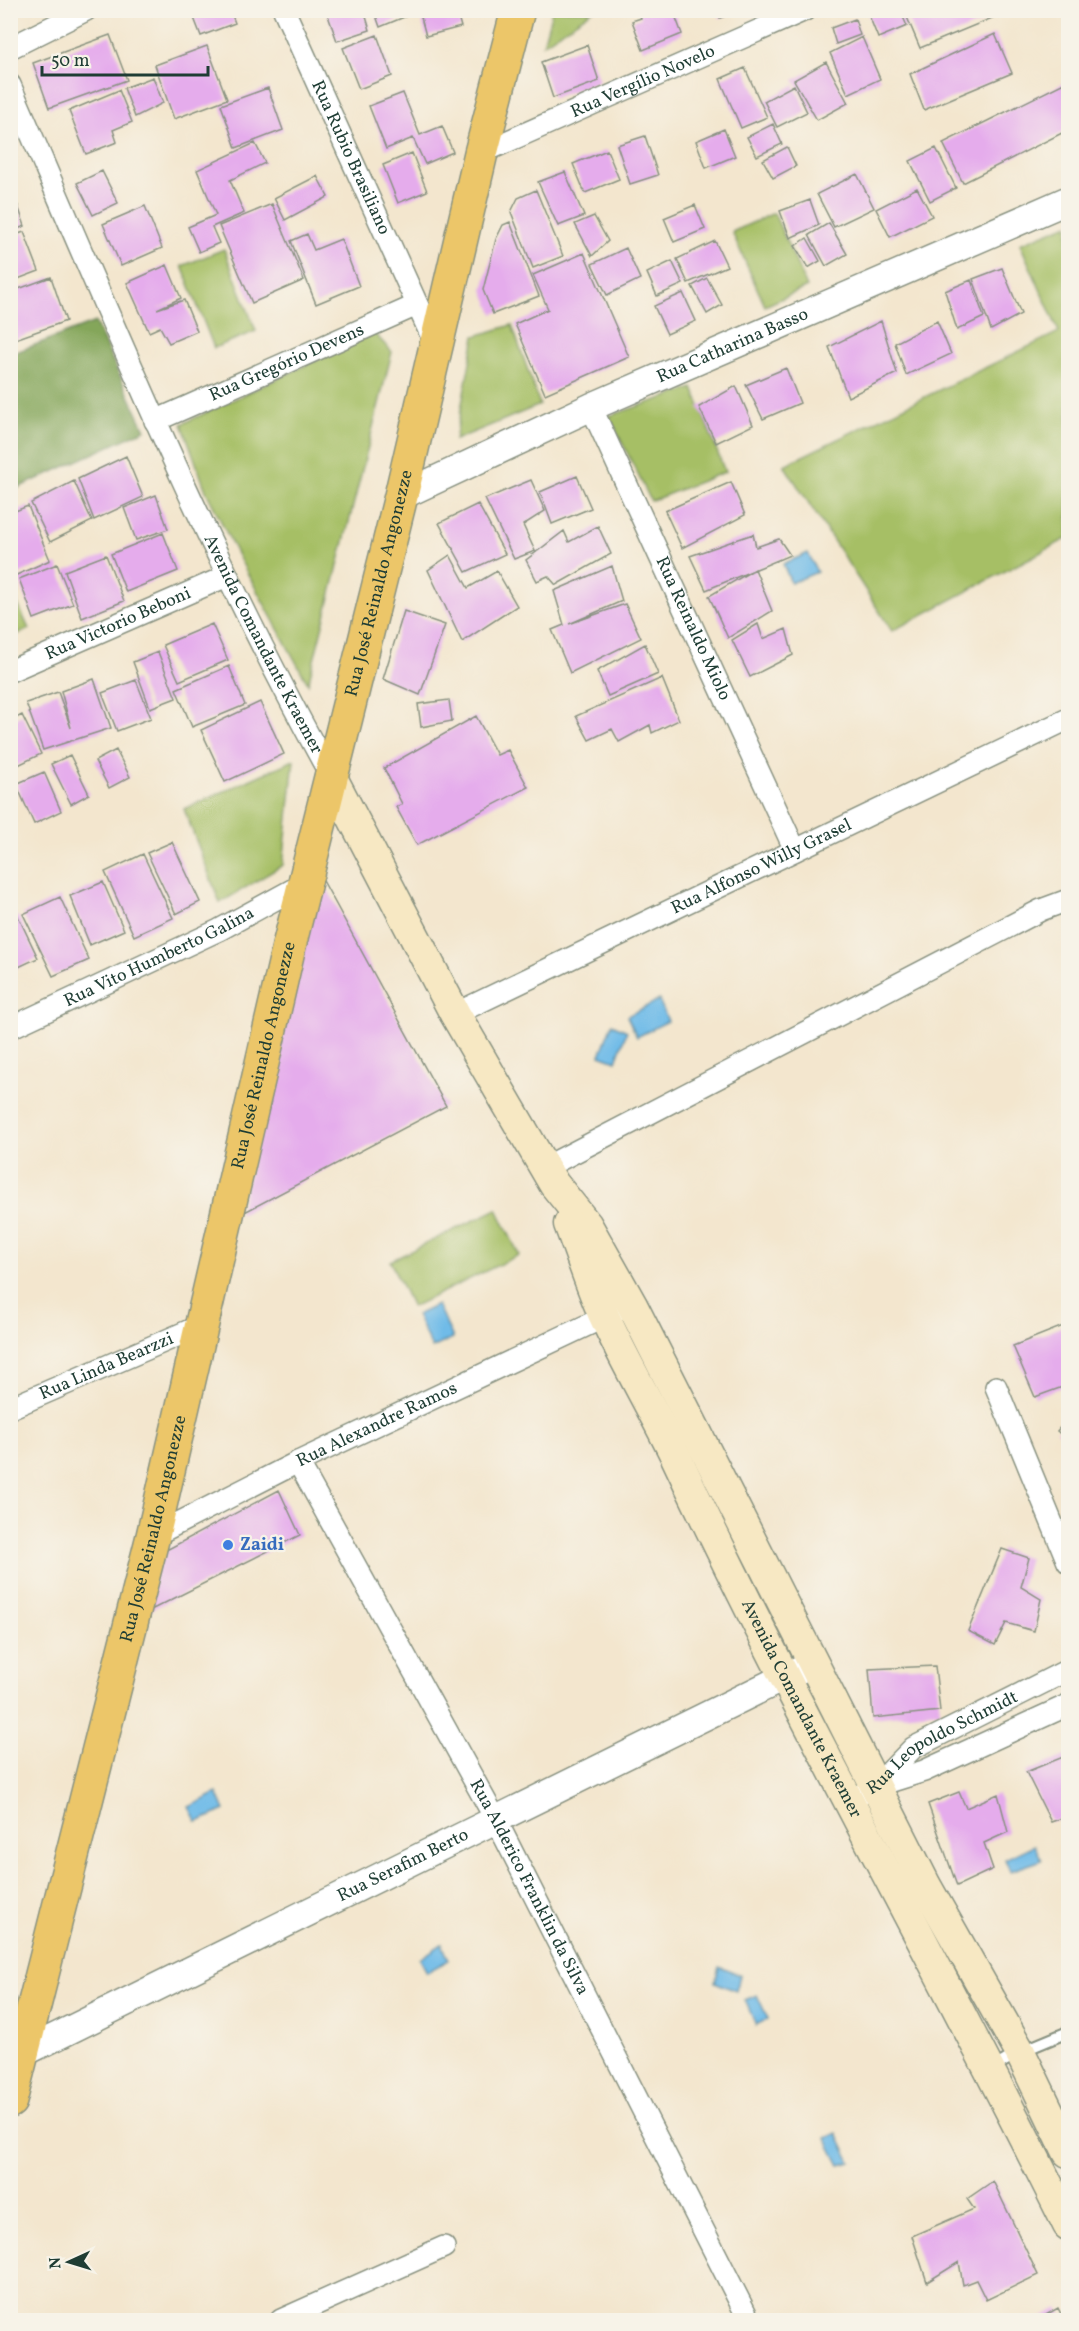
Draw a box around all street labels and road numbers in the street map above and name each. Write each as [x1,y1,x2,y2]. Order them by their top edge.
street label: Rua Vergílio Novelo [567,39,719,124]
street label: Rua Rubio Brasiliano [305,76,397,239]
street label: Rua Catharina Basso [653,302,812,390]
street label: Rua Gregório Devens [205,317,368,408]
street label: Rua José Reinaldo Angonezze [339,467,419,699]
street label: Avenida Comandante Kraemer [197,530,329,759]
street label: Rua Reinaldo Miolo [649,553,737,705]
street label: Rua Victorio Beboni [41,581,195,667]
street label: Rua Alfonso Willy Grasel [667,812,856,921]
street label: Rua Vito Humberto Galina [60,901,259,1013]
street label: Rua José Reinaldo Angonezze [225,939,302,1172]
street label: Rua Linda Bearzzi [35,1326,177,1406]
street label: Rua Alexandre Ramos [292,1376,461,1473]
street label: Rua José Reinaldo Angonezze [114,1413,193,1645]
street label: Avenida Comandante Kraemer [735,1595,868,1823]
street label: Rua Leopoldo Schmidt [862,1685,1022,1801]
street label: Rua Alderico Franklin da Silva [463,1775,595,1999]
street label: Rua Serafim Berto [333,1822,473,1908]

